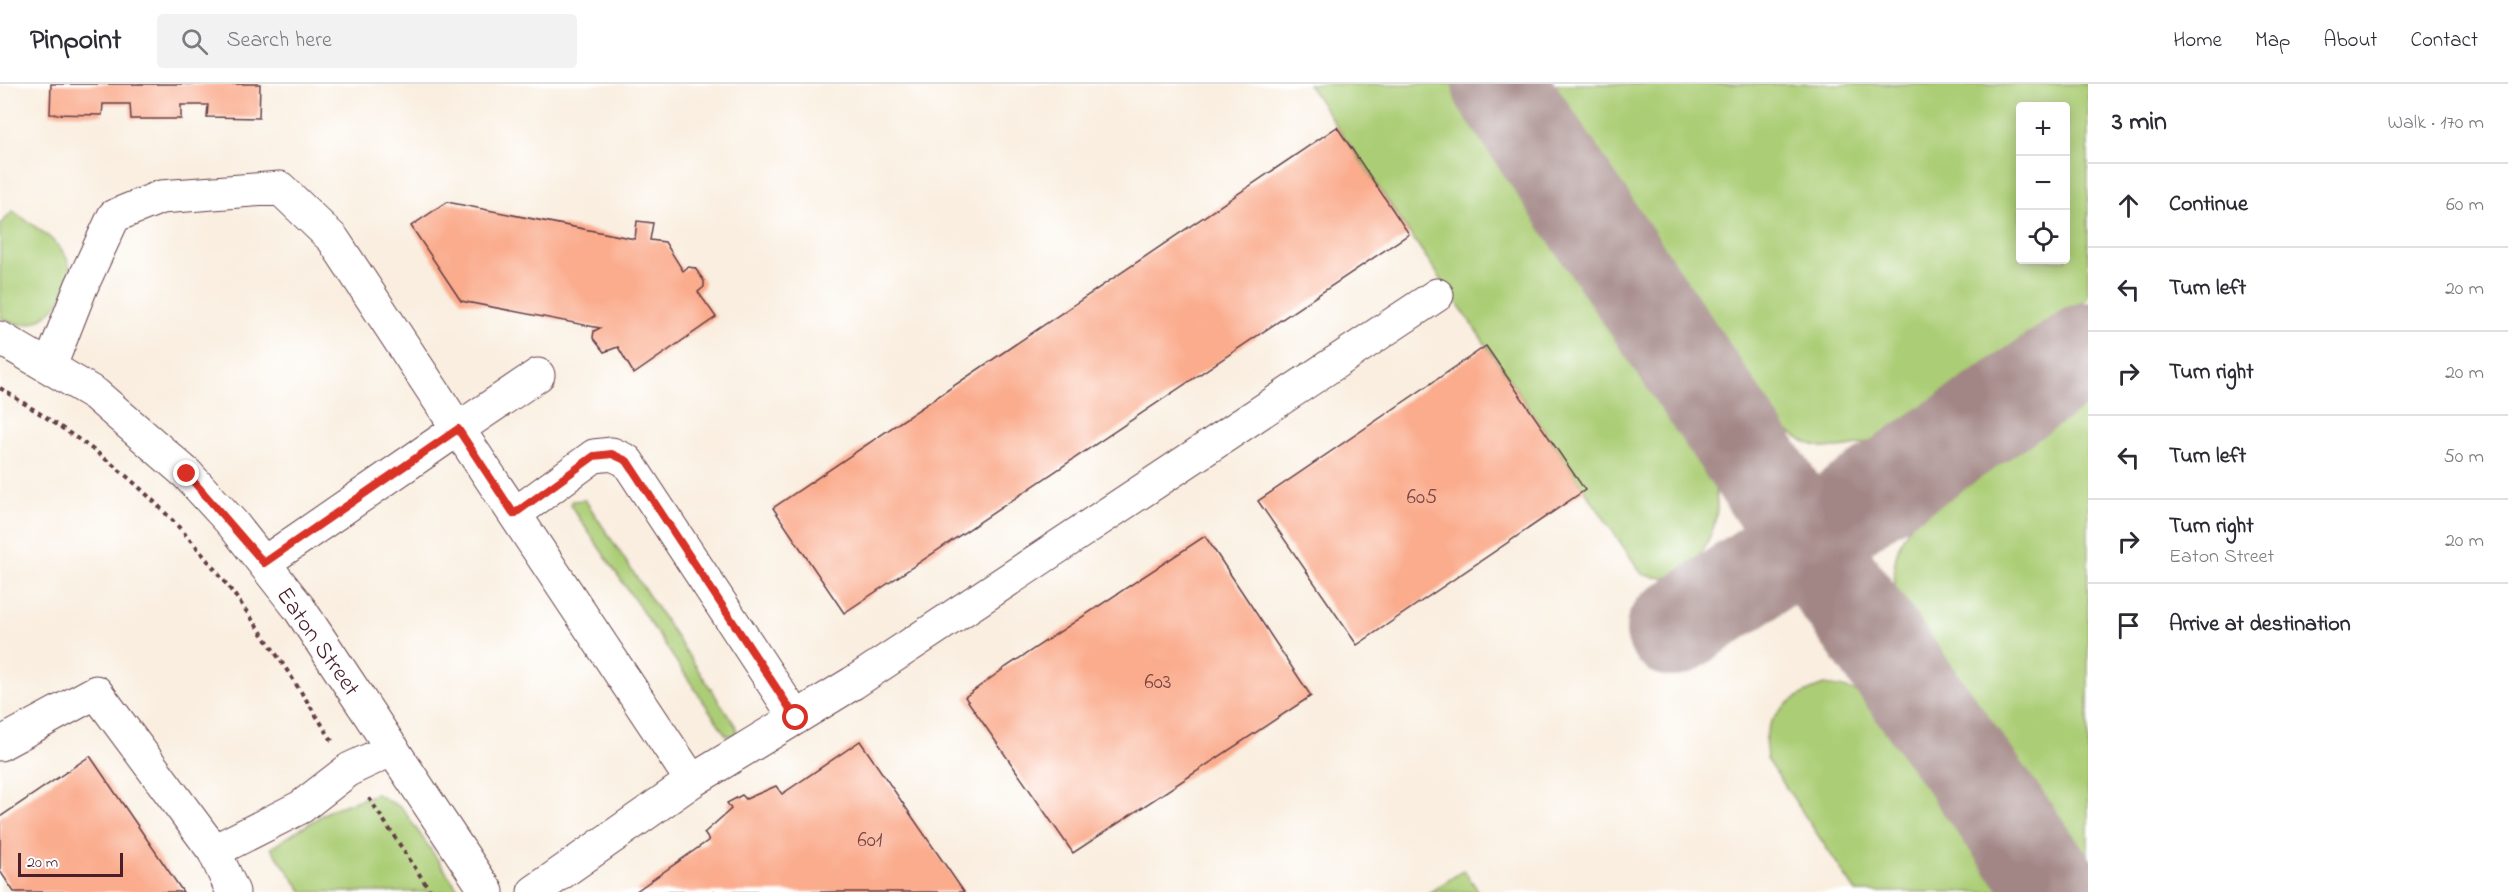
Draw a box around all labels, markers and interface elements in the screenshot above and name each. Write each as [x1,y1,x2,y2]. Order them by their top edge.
search box [157,14,577,68]
text: Pinpoint [30,21,121,62]
icon: search [178,25,211,58]
text: Search here [226,25,332,57]
text: Home [2173,26,2222,56]
text: Map [2255,26,2290,56]
text: About [2323,26,2377,56]
text: Contact [2410,26,2478,56]
map controls [2016,102,2070,264]
button: + [2016,102,2070,156]
text: 3 min [2112,104,2167,142]
text: Walk · 170 m [2388,109,2484,138]
button: − [2016,156,2070,210]
icon: ahead [2112,189,2145,222]
text: Continue [2169,189,2248,221]
text: 60 m [2446,191,2484,220]
button: locate [2016,210,2070,264]
icon: left [2112,273,2145,306]
text: Turn left [2169,273,2246,305]
text: 20 m [2445,275,2484,304]
icon: right [2112,357,2145,390]
text: Turn right [2169,357,2254,389]
text: 20 m [2445,359,2484,388]
icon: left [2112,441,2145,474]
text: Turn left [2169,441,2246,473]
text: 50 m [2443,443,2484,472]
route end [173,460,199,486]
house number: 605 [1407,483,1437,513]
text: Turn right [2169,511,2254,543]
icon: right [2112,525,2145,558]
text: 20 m [2445,527,2484,556]
text: Eaton Street [2169,543,2274,572]
street label: Eaton Street [266,581,368,704]
icon: arrive [2112,609,2145,642]
text: Arrive at destination [2169,609,2351,641]
house number: 603 [1145,668,1172,698]
route start [782,704,808,730]
house number: 601 [858,826,883,856]
scale bar [18,850,123,878]
text: 20 m [27,851,58,875]

